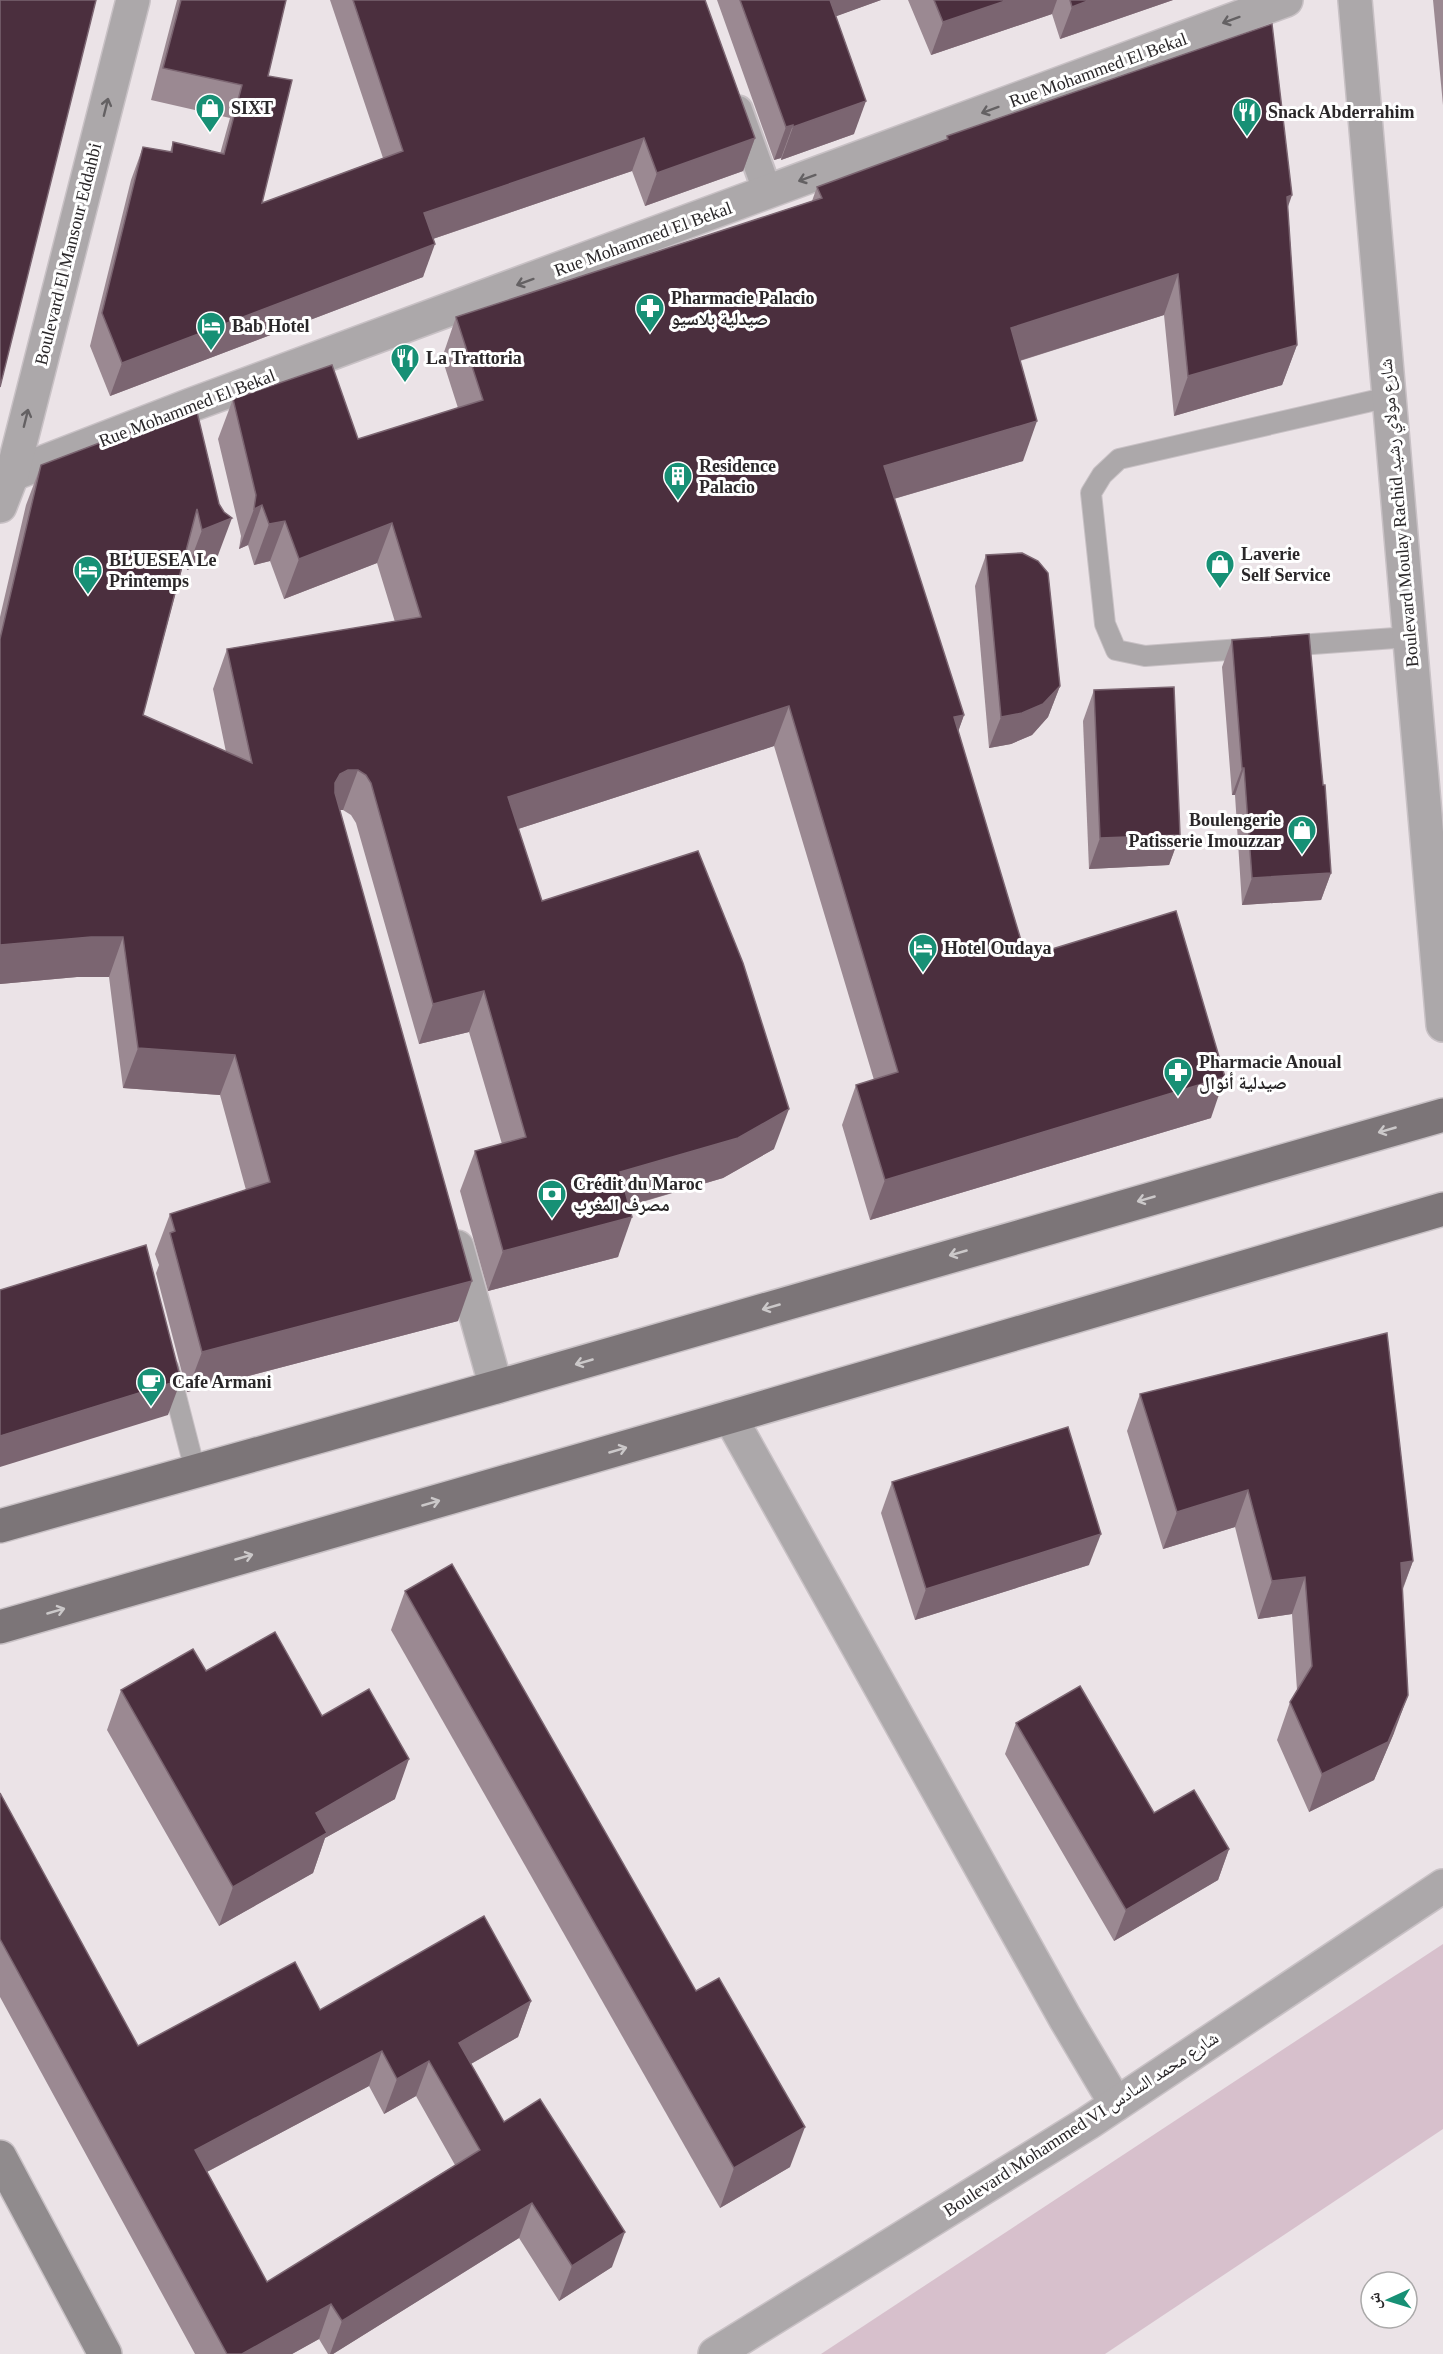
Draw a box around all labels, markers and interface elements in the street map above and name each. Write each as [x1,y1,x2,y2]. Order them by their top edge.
one-way arrow [1223,16,1241,27]
street label: Rue Mohammed El Bekal [1006,29,1190,111]
shop icon: SIXT [194,92,226,134]
restaurant icon: Snack Abderrahim [1231,96,1263,138]
one-way arrow [100,98,112,117]
place label: SIXT [231,98,273,118]
place label: Snack Abderrahim [1268,102,1415,122]
one-way arrow [981,106,999,117]
street label: Boulevard El Mansour Eddahbi [31,141,105,367]
one-way arrow [798,173,817,184]
street label: Rue Mohammed El Bekal [551,198,735,280]
one-way arrow [517,277,535,288]
place label: Pharmacie Palacio صيدلية بلاسيو [671,288,814,330]
pharmacy icon: Pharmacie Palacio صيدلية بلاسيو [634,292,666,334]
hotel icon: Bab Hotel [195,310,227,352]
place label: Bab Hotel [232,316,310,336]
restaurant icon: La Trattoria [389,342,421,384]
place label: La Trattoria [426,348,522,368]
street label: Boulevard Moulay Rachid شارع مولاي رشيد [1376,358,1427,668]
street label: Rue Mohammed El Bekal [96,365,278,451]
one-way arrow [21,409,33,428]
place label: Residence Palacio [699,456,776,497]
building icon: Residence Palacio [662,460,694,502]
place label: Laverie Self Service [1241,544,1330,585]
shop icon: Laverie Self Service [1204,548,1236,590]
place label: BLUESEA Le Printemps [109,550,217,591]
hotel icon: BLUESEA Le Printemps [72,554,104,596]
place label: Boulengerie Patisserie Imouzzar [1129,810,1281,851]
shop icon: Boulengerie Patisserie Imouzzar [1286,814,1318,856]
hotel icon: Hotel Oudaya [907,932,939,974]
place label: Hotel Oudaya [944,938,1052,958]
place label: Pharmacie Anoual صيدلية أنوال [1199,1052,1342,1094]
pharmacy icon: Pharmacie Anoual صيدلية أنوال [1162,1056,1194,1098]
one-way arrow [1378,1125,1397,1136]
place label: Crédit du Maroc مصرف المغرب [573,1174,703,1216]
bank icon: Crédit du Maroc مصرف المغرب [536,1178,568,1220]
one-way arrow [1137,1194,1156,1205]
one-way arrow [949,1248,968,1259]
one-way arrow [762,1302,781,1314]
one-way arrow [575,1357,594,1368]
cafe icon: Cafe Armani [135,1366,167,1408]
place label: Cafe Armani [172,1372,271,1392]
one-way arrow [609,1443,628,1455]
one-way arrow [421,1497,440,1509]
one-way arrow [234,1551,253,1562]
one-way arrow [46,1605,65,1616]
street label: Boulevard Mohammed VI شارع محمد السادس [940,2027,1223,2221]
north arrow [1359,2270,1419,2330]
text: ش [1365,2292,1385,2310]

